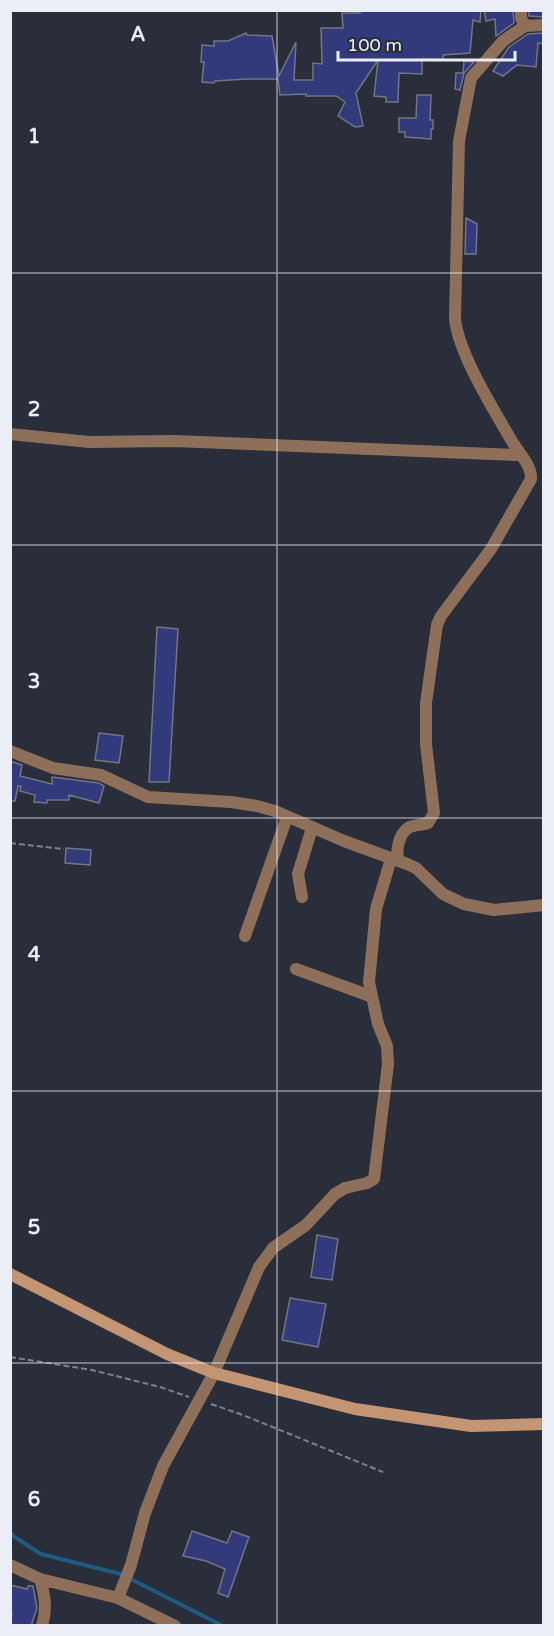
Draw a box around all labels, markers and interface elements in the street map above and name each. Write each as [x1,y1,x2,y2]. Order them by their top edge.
text: A [131,23,146,47]
scale bar [338,24,515,62]
text: 100 m [347,34,402,56]
text: 1 [28,125,40,149]
text: 2 [28,398,40,422]
text: 3 [28,670,40,694]
text: 4 [28,943,41,967]
text: 5 [28,1216,40,1240]
text: 6 [28,1488,40,1512]

